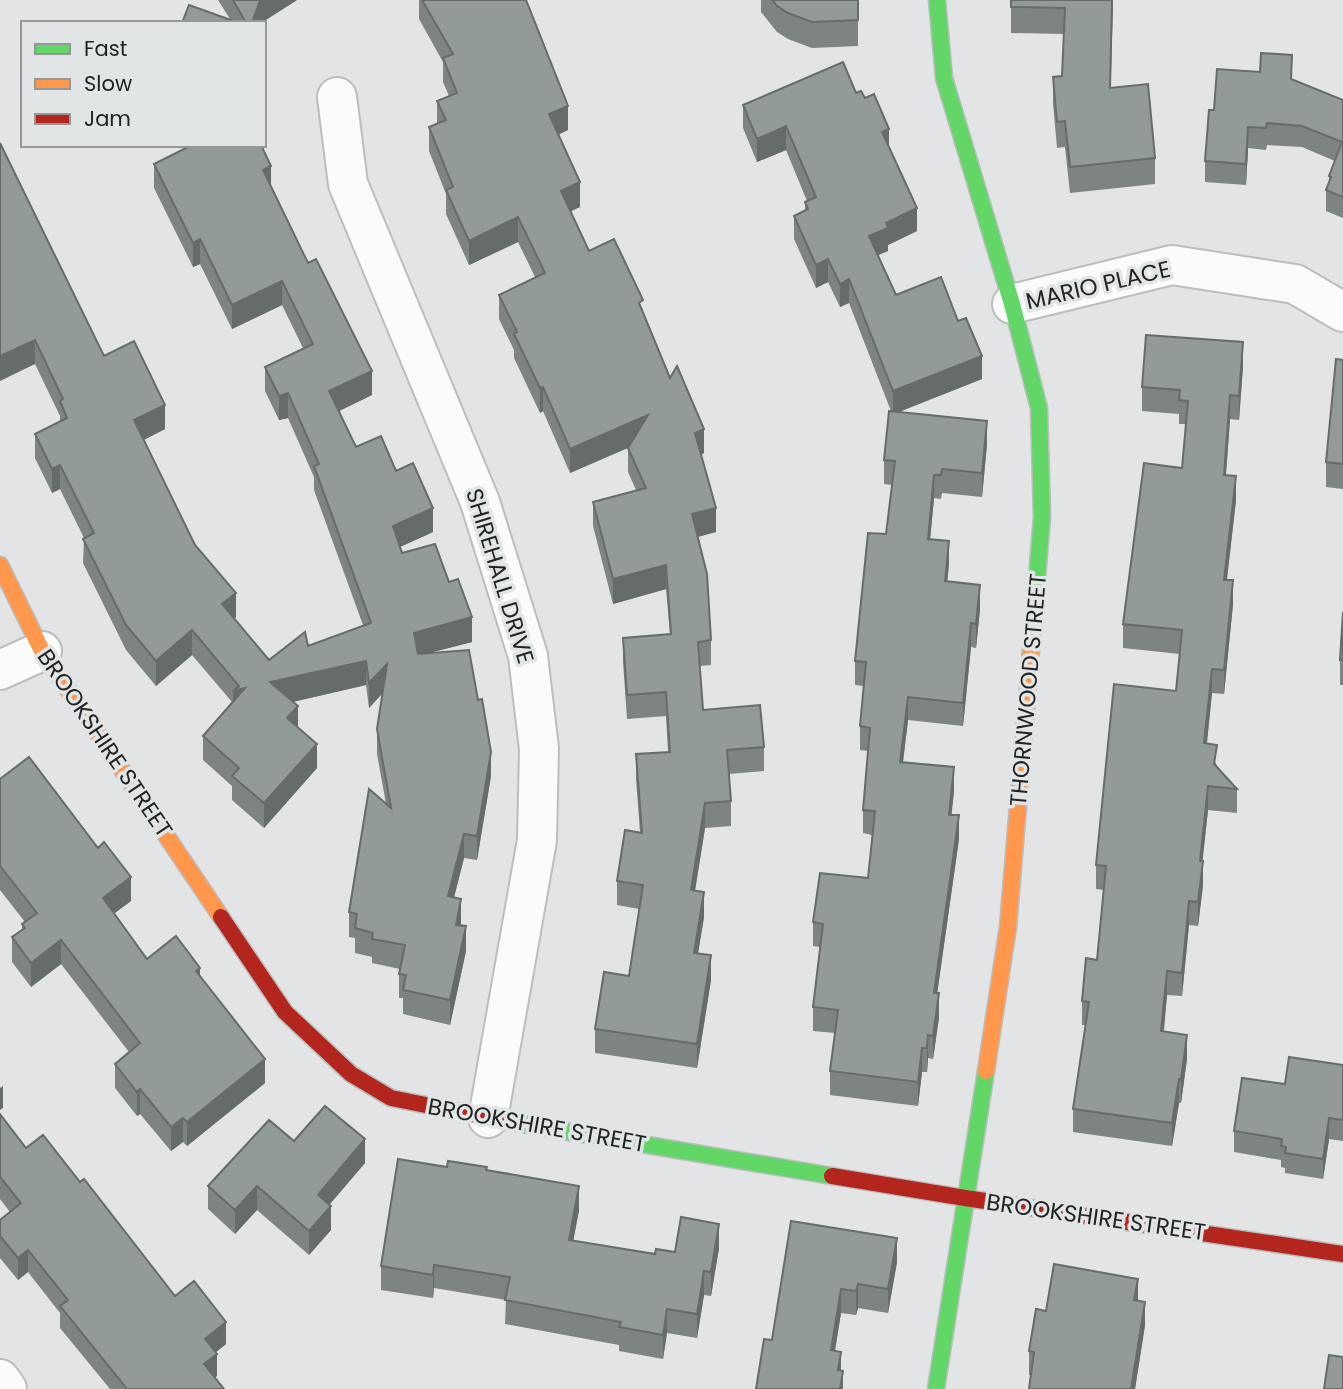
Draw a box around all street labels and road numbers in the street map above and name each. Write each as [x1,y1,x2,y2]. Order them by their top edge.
street label: MARIO PLACE [1023,253,1173,317]
street label: SHIREHALL DRIVE [458,485,542,667]
street label: THORNWOOD STREET [1002,572,1054,808]
street label: BROOKSHIRE STREET [30,642,180,844]
street label: BROOKSHIRE STREET [425,1090,649,1160]
street label: BROOKSHIRE STREET [984,1186,1208,1248]

